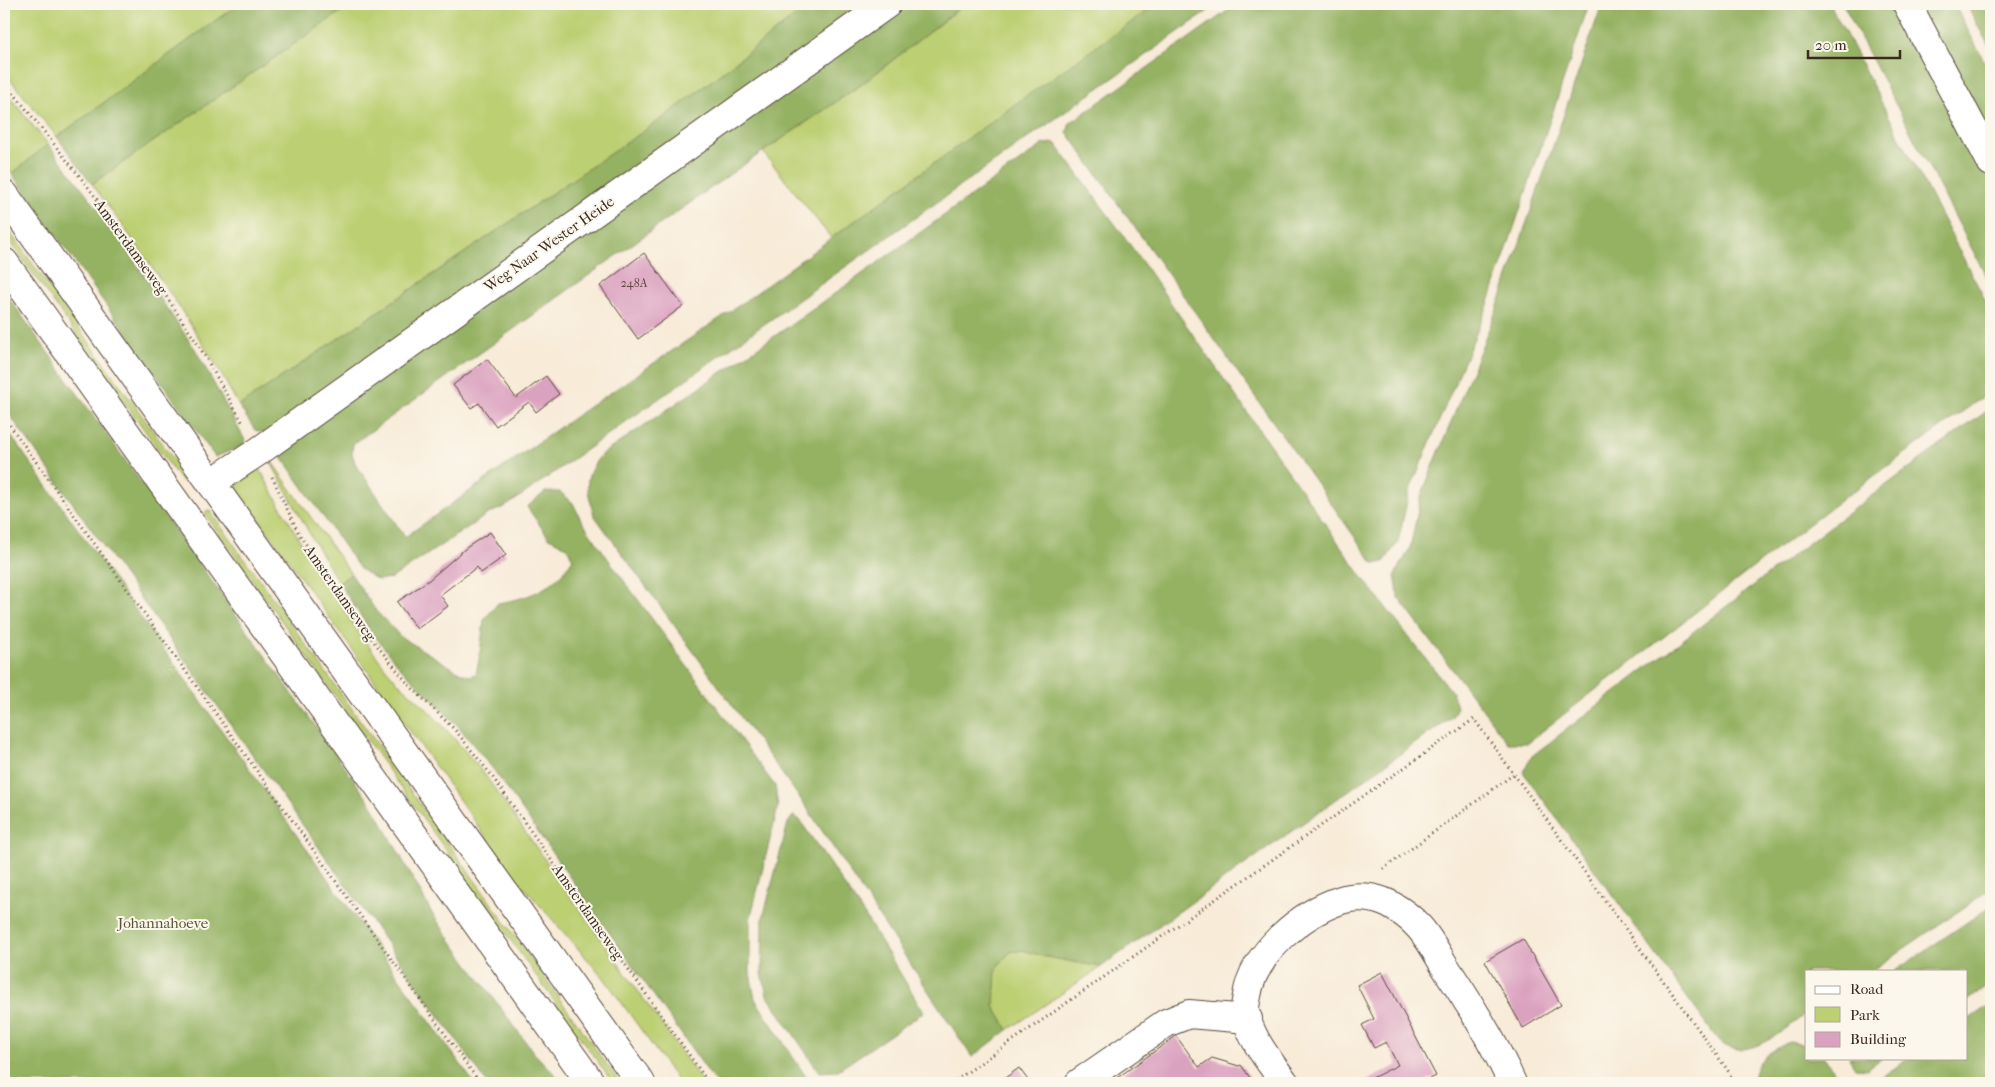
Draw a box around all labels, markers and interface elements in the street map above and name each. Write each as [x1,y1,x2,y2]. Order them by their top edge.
scale bar [1808,28,1900,60]
text: 20 m [1815,36,1847,54]
street label: Weg Naar Wester Heide [480,192,618,296]
street label: Amsterdamseweg [90,195,172,299]
house number: 248A [620,276,648,290]
street label: Amsterdamseweg [300,541,380,645]
street label: Amsterdamseweg [548,860,628,964]
park label: Johannahoeve [117,914,209,932]
legend [1805,970,1968,1060]
text: Road [1850,980,1884,998]
text: Park [1850,1006,1880,1024]
text: Building [1850,1030,1907,1048]

